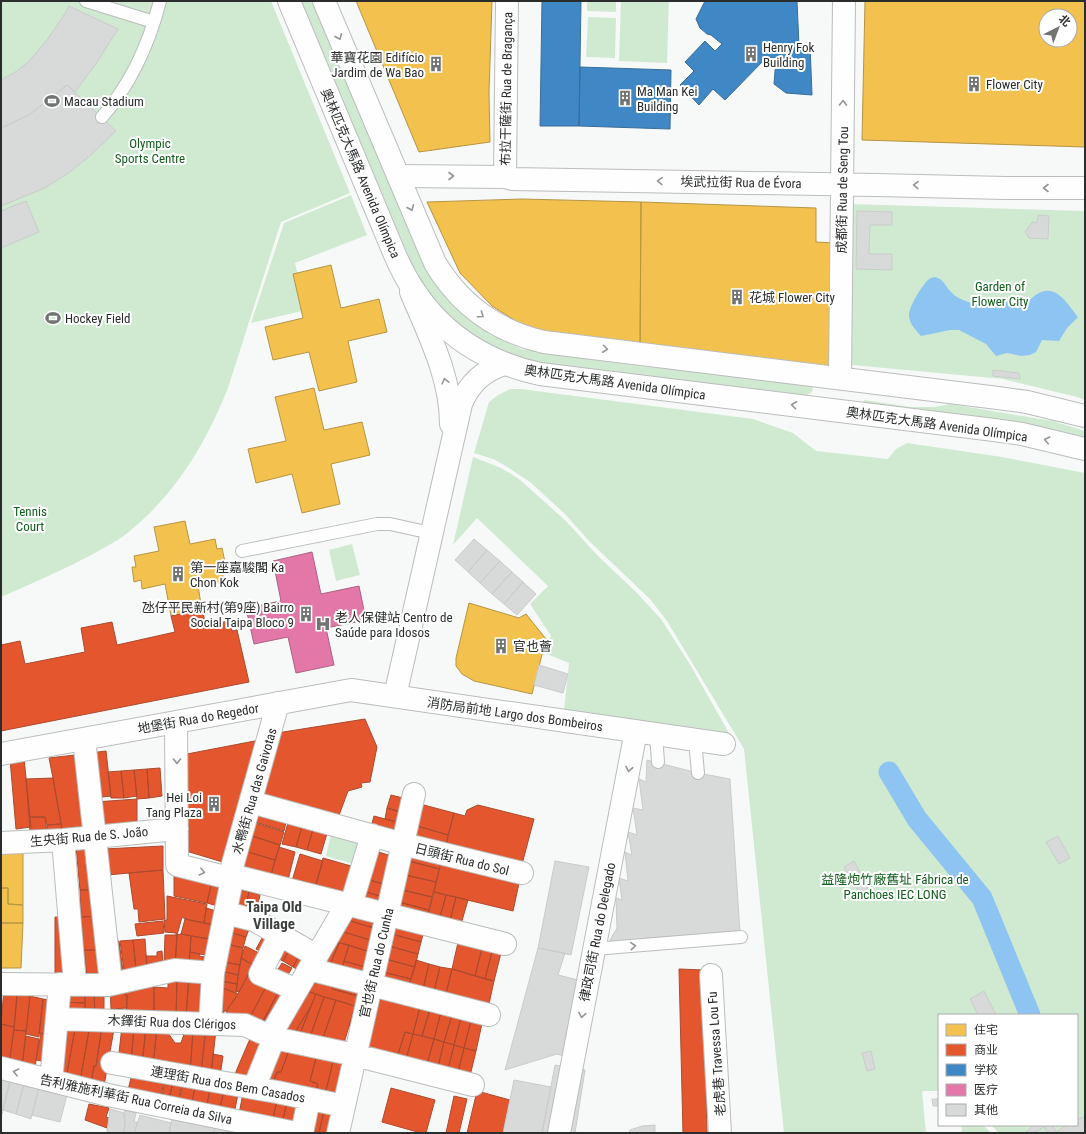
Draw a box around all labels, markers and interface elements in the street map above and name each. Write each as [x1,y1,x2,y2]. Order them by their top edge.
north arrow [1038,8,1078,48]
street label: 布拉干薩街 Rua de Bragança [498,12,515,166]
text: 北 [1056,12,1073,29]
one-way arrow [334,32,342,40]
place label: Henry Fok Building [763,40,815,70]
building icon: Henry Fok Building [742,45,760,63]
place label: 華寶花園 Edifício Jardim de Wa Bao [331,50,424,80]
building icon: 華寶花園 Edifício Jardim de Wa Bao [427,55,445,73]
building icon: Flower City [965,75,983,93]
place label: Flower City [986,77,1043,92]
place label: Ma Man Kei Building [637,84,697,114]
street label: 奧林匹克大馬路 Avenida Olímpica [318,86,403,260]
building icon: Ma Man Kei Building [616,89,634,107]
sports icon: Macau Stadium [43,92,61,110]
place label: Macau Stadium [64,94,144,109]
one-way arrow [839,100,847,106]
street label: 成都街 Rua de Seng Tou [834,126,851,254]
park label: Olympic Sports Centre [115,136,185,166]
one-way arrow [448,172,454,180]
street label: 埃武拉街 Rua de Évora [680,174,802,191]
one-way arrow [657,177,663,185]
one-way arrow [913,181,919,190]
one-way arrow [1043,184,1049,192]
one-way arrow [407,205,415,212]
park label: Garden of Flower City [972,279,1029,309]
building icon: 花城 Flower City [728,288,746,306]
place label: 花城 Flower City [749,290,835,305]
sports icon: Hockey Field [44,309,62,327]
one-way arrow [477,310,484,317]
place label: Hockey Field [65,311,131,326]
one-way arrow [602,344,608,353]
street label: 奧林匹克大馬路 Avenida Olímpica [523,362,707,403]
one-way arrow [442,378,450,384]
one-way arrow [791,401,797,410]
street label: 奧林匹克大馬路 Avenida Olímpica [845,404,1029,445]
one-way arrow [1044,436,1051,445]
park label: Tennis Court [13,504,47,534]
place label: 第一座嘉駿閣 Ka Chon Kok [190,560,284,590]
building icon: 第一座嘉駿閣 Ka Chon Kok [169,565,187,583]
place label: 氹仔平民新村(第9座) Bairro Social Taipa Bloco 9 [142,600,294,630]
building icon: 氹仔平民新村(第9座) Bairro Social Taipa Bloco 9 [297,605,315,623]
place label: 老人保健站 Centro de Saúde para Idosos [335,610,452,640]
hospital icon: 老人保健站 Centro de Saúde para Idosos [314,615,332,633]
building icon: 官也薈 [492,637,510,655]
place label: 官也薈 [513,639,552,654]
street label: 消防局前地 Largo dos Bombeiros [426,695,604,734]
street label: 地堡街 Rua do Regedor [136,700,260,737]
street label: 水鴨街 Rua das Gaivotas [229,726,280,856]
one-way arrow [173,758,181,764]
one-way arrow [625,766,633,772]
place label: Hei Loi Tang Plaza [146,790,202,820]
building icon: Hei Loi Tang Plaza [205,795,223,813]
street label: 生央街 Rua de S. João [29,824,149,849]
street label: 日頭街 Rua do Sol [413,841,511,878]
street label: 律政司街 Rua do Delegado [577,861,618,1003]
one-way arrow [199,867,205,875]
park label: 益隆炮竹廠舊址 Fábrica de Panchoes IEC LONG [821,872,969,902]
district label: Taipa Old Village [246,898,302,933]
street label: 官也街 Rua do Cunha [356,906,396,1020]
one-way arrow [630,941,636,950]
street label: 老虎巷 Travessa Lou Fu [705,991,728,1117]
one-way arrow [578,1012,586,1018]
street label: 木鐸街 Rua dos Clérigos [107,1013,237,1032]
legend [938,1014,1078,1126]
text: 住宅 [974,1023,998,1037]
text: 商业 [974,1043,998,1057]
street label: 連理街 Rua dos Bem Casados [149,1063,307,1106]
text: 学校 [974,1063,998,1077]
one-way arrow [13,1068,20,1077]
street label: 告利雅施利華街 Rua Correia da Silva [38,1072,234,1127]
text: 医疗 [974,1083,998,1097]
text: 其他 [974,1103,998,1117]

